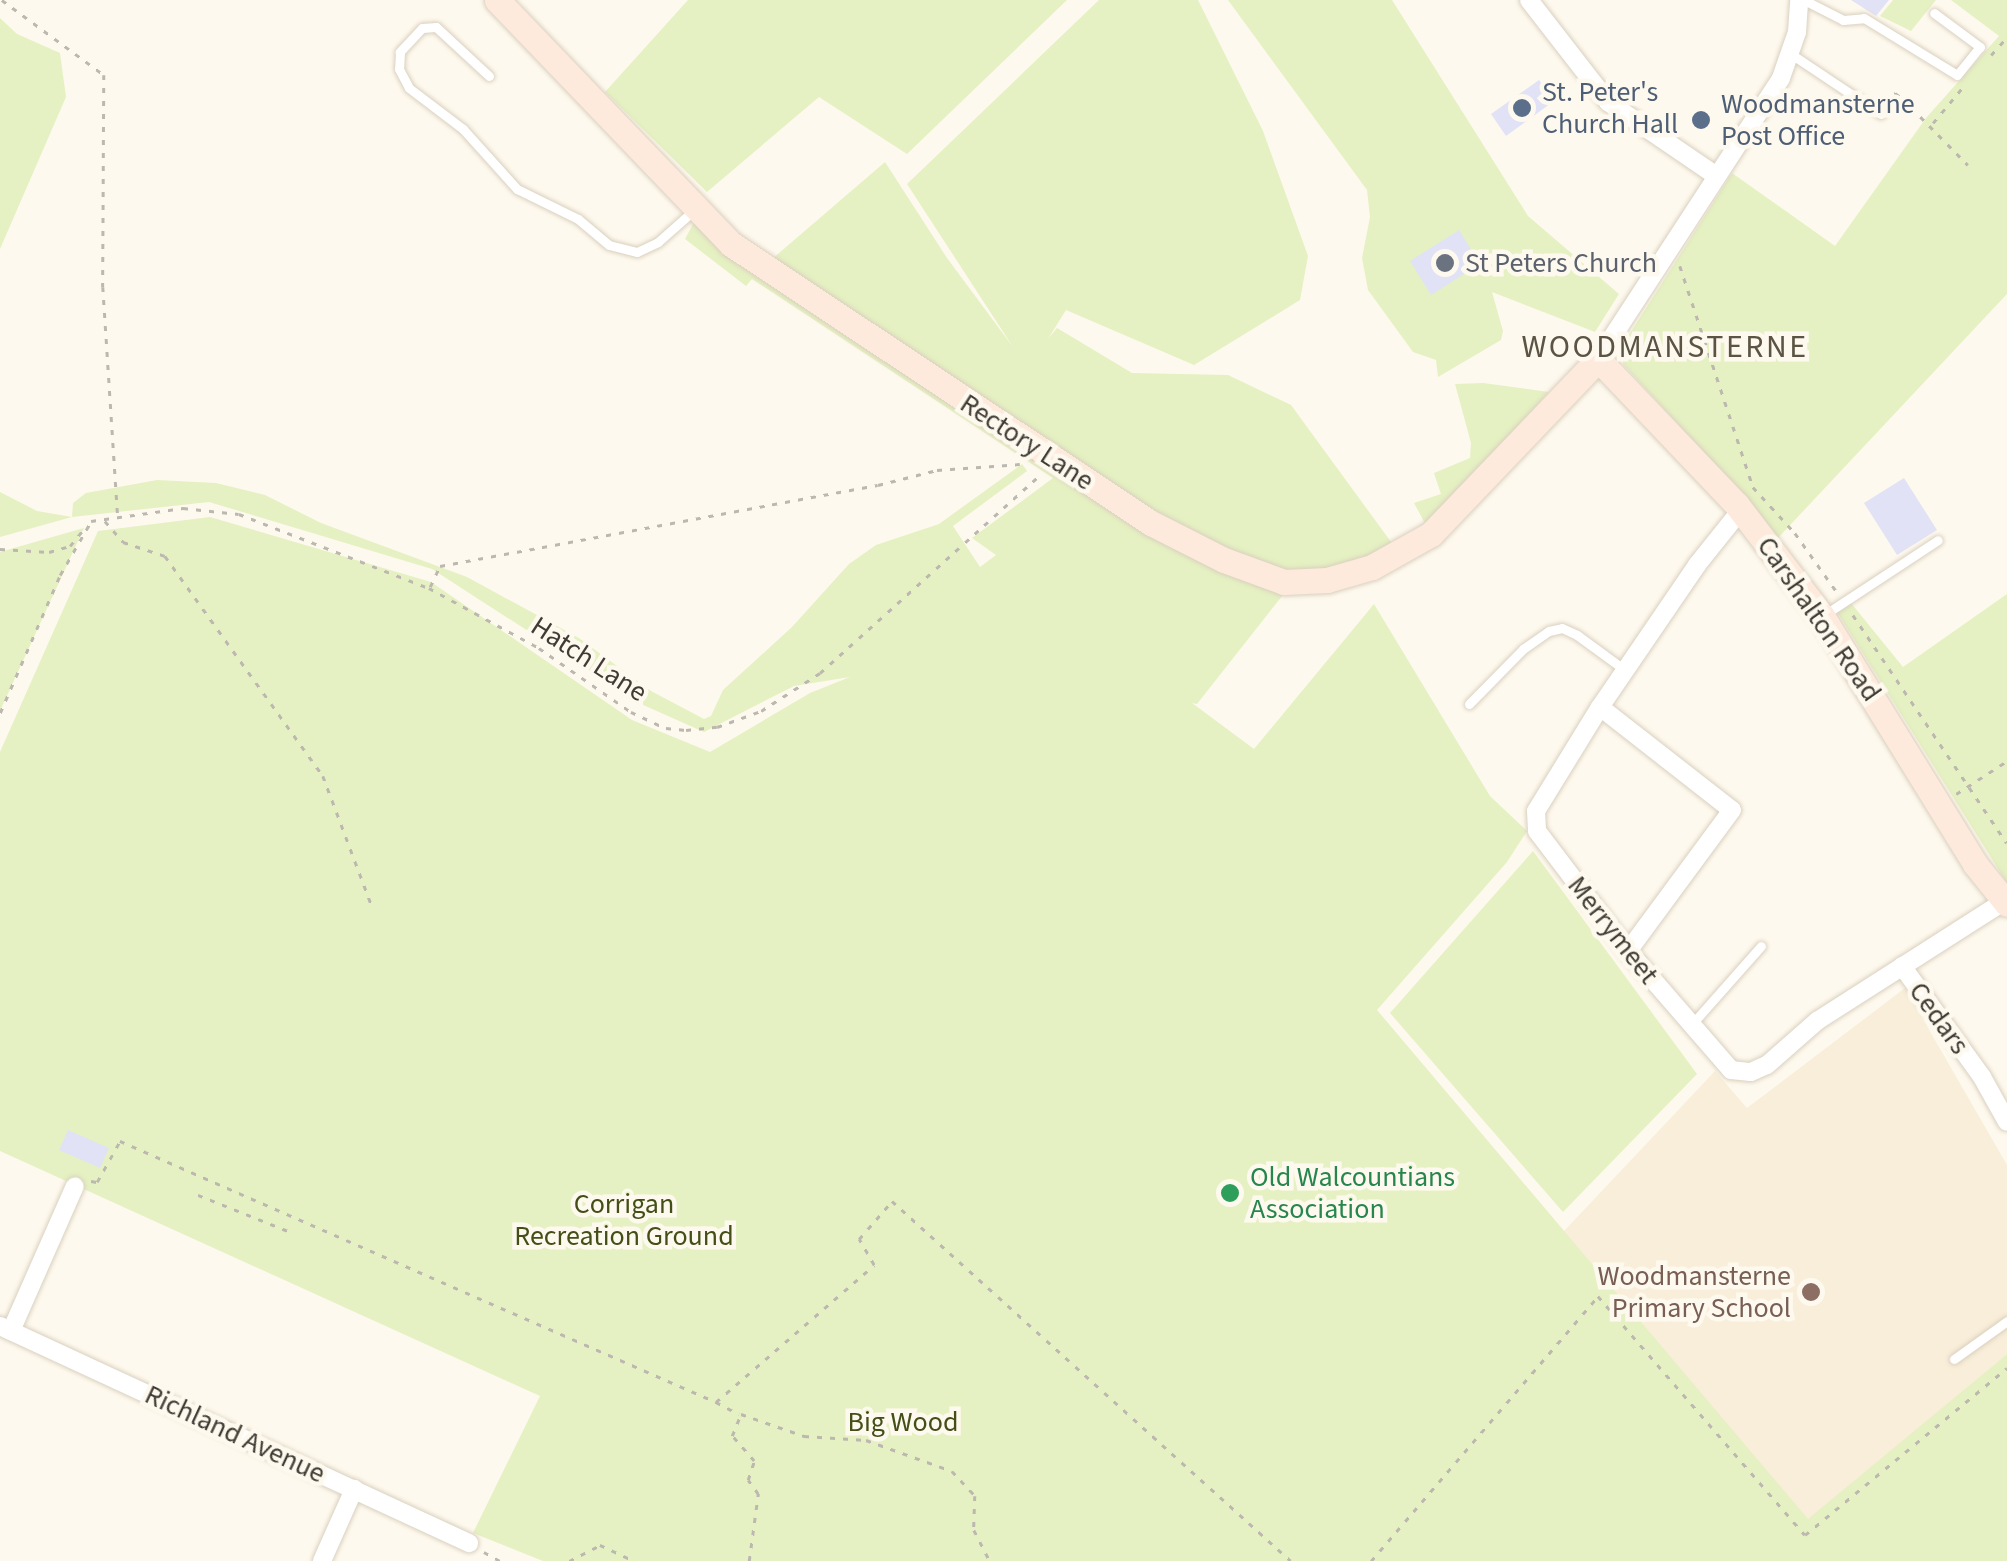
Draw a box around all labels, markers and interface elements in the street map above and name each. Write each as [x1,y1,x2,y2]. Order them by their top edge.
place label: St. Peter's Church Hall [1542,75,1678,141]
place label: Woodmansterne Post Office [1721,87,1915,153]
marker: St. Peter's Church Hall [1511,97,1533,119]
marker: Woodmansterne Post Office [1690,109,1712,131]
place label: St Peters Church [1465,246,1657,280]
marker: St Peters Church [1434,252,1456,274]
district label: WOODMANSTERNE [1521,328,1809,366]
street label: Rectory Lane [954,386,1100,498]
street label: Carshalton Road [1750,530,1888,708]
street label: Hatch Lane [525,609,653,709]
street label: Merrymeet [1560,869,1666,991]
street label: Cedars [1902,975,1976,1061]
place label: Old Walcountians Association [1250,1160,1455,1226]
marker: Old Walcountians Association [1219,1182,1241,1204]
park label: Corrigan Recreation Ground [514,1187,734,1253]
place label: Woodmansterne Primary School [1597,1259,1791,1325]
marker: Woodmansterne Primary School [1800,1281,1822,1303]
street label: Richland Avenue [140,1378,330,1490]
park label: Big Wood [848,1405,958,1439]

